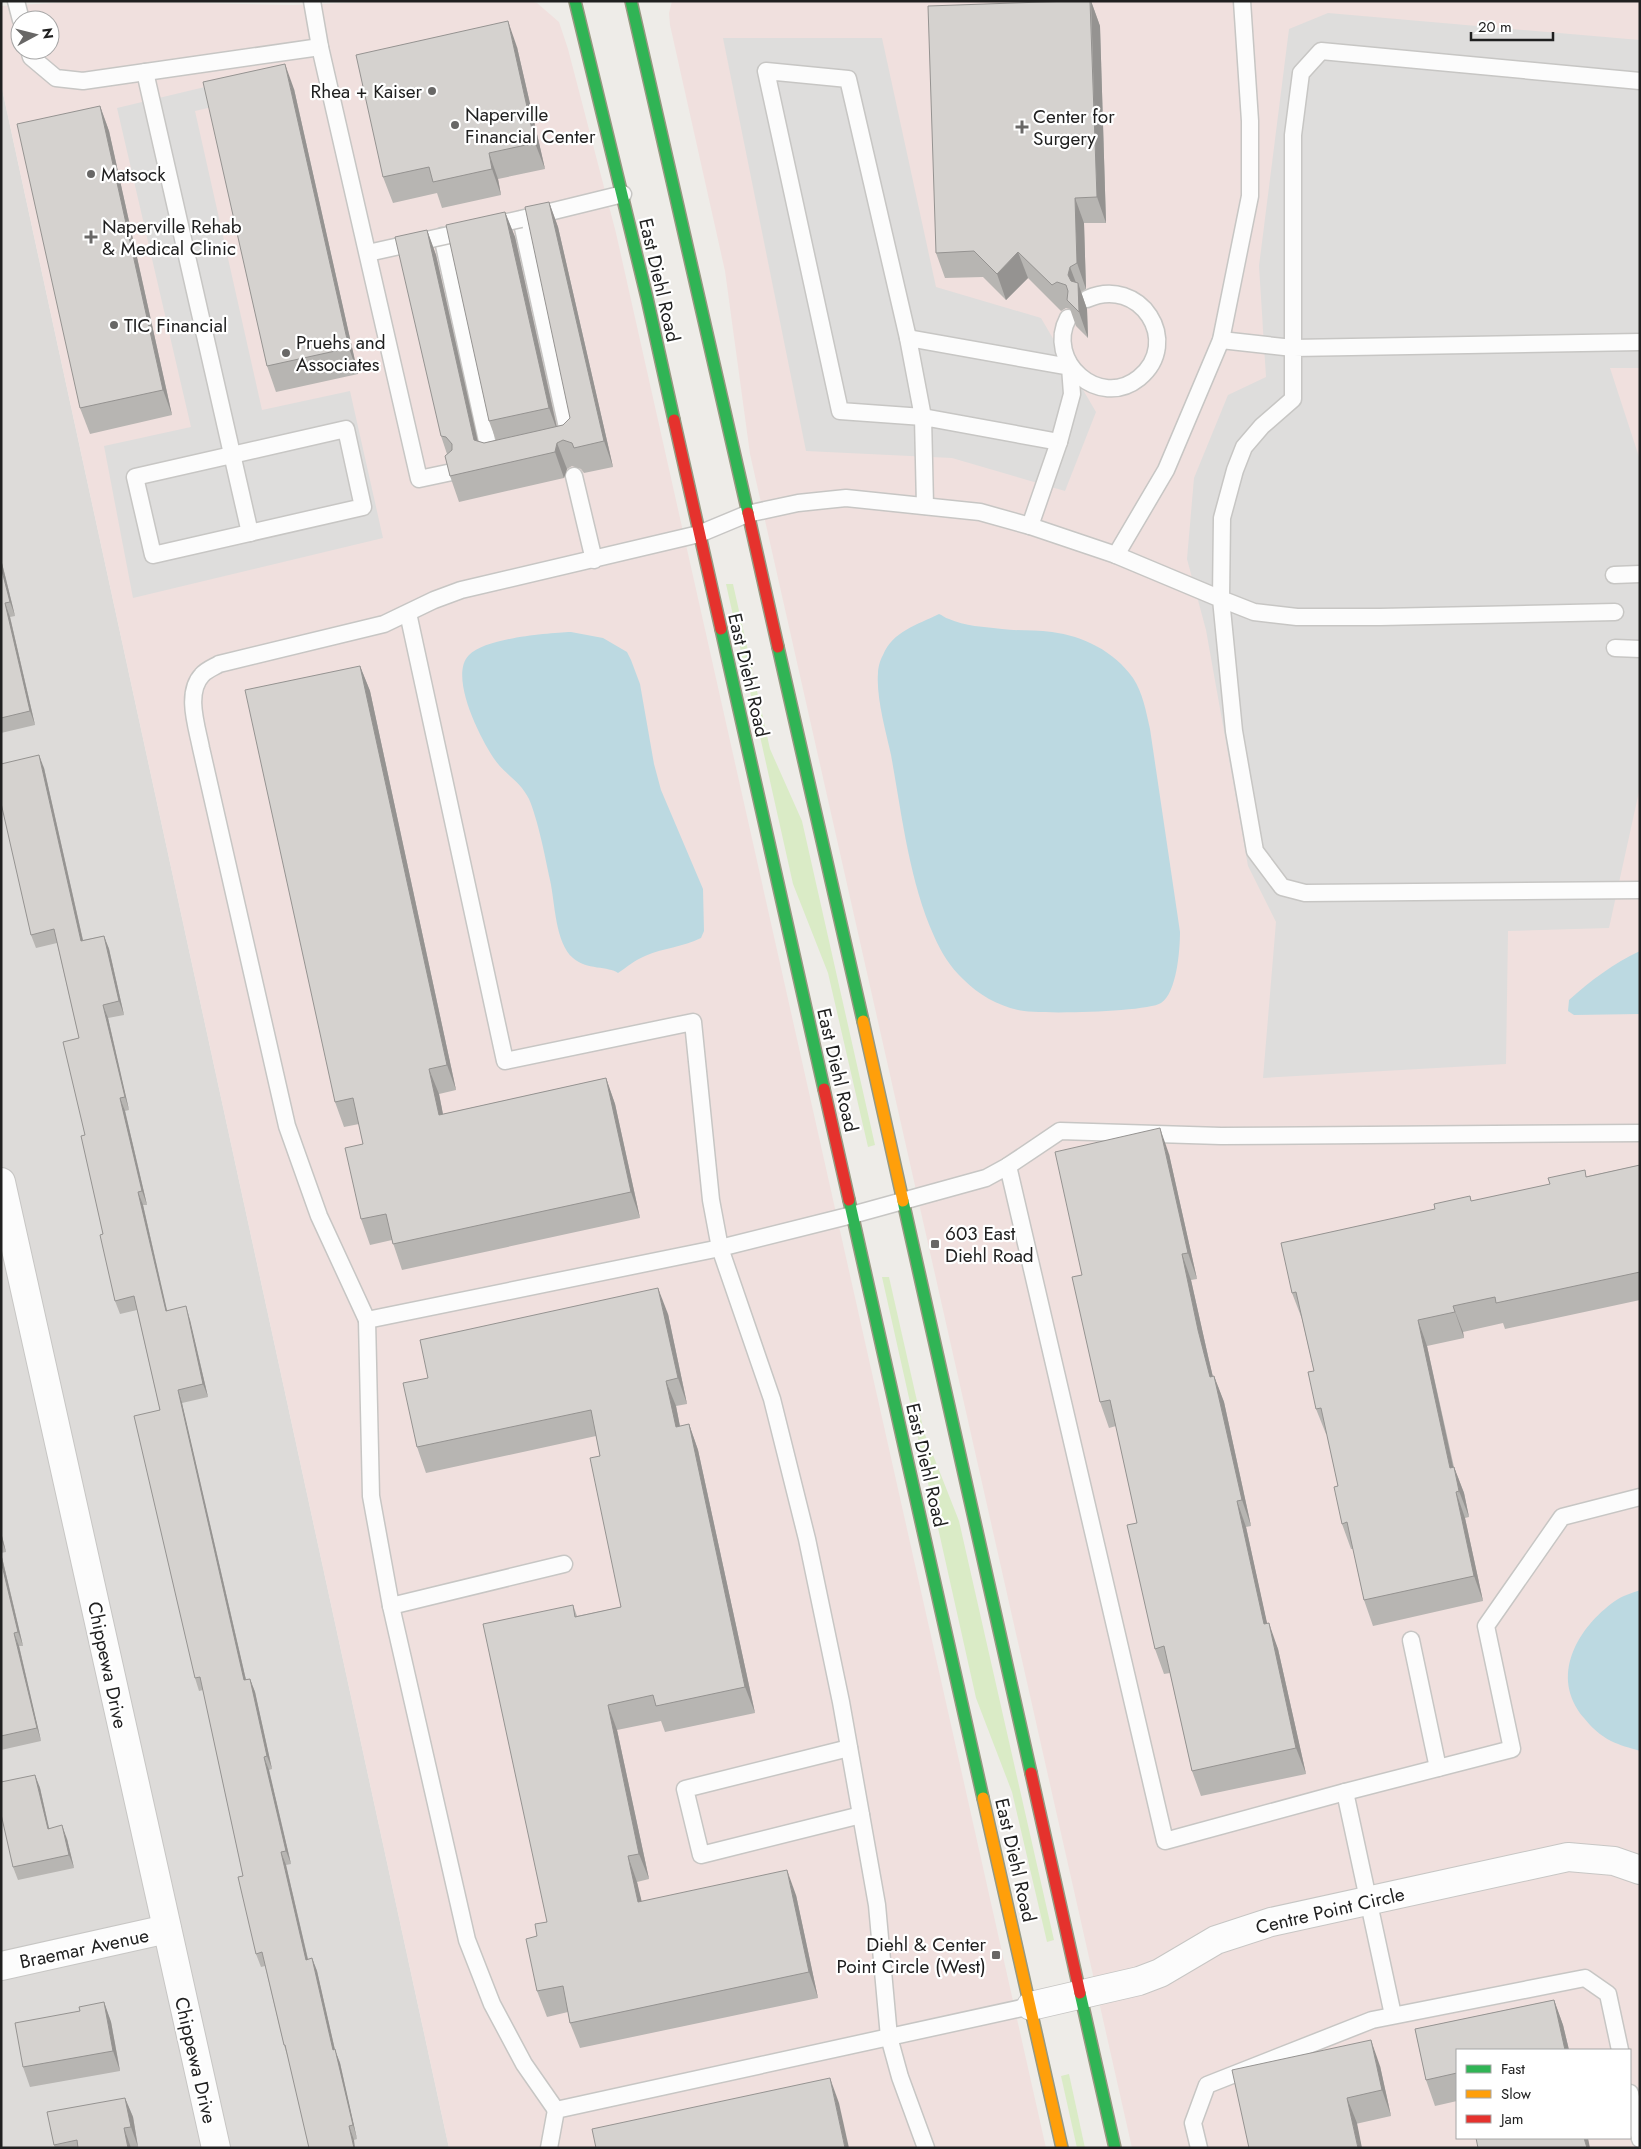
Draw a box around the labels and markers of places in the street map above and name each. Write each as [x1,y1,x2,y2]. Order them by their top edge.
place label: Rhea + Kaiser [311,78,422,105]
marker: Rhea + Kaiser [426,85,438,97]
place label: Naperville Financial Center [465,101,596,150]
place label: Center for Surgery [1033,103,1115,152]
marker: Naperville Financial Center [449,119,461,131]
marker: Center for Surgery [1015,120,1029,134]
place label: Matsock [101,161,166,188]
marker: Matsock [85,168,97,180]
place label: Naperville Rehab & Medical Clinic [102,213,242,262]
marker: Naperville Rehab & Medical Clinic [84,230,98,244]
place label: TIC Financial [124,312,227,339]
marker: TIC Financial [108,319,120,331]
place label: Pruehs and Associates [296,329,386,378]
marker: Pruehs and Associates [280,347,292,359]
place label: 603 East Diehl Road [945,1220,1034,1269]
marker: 603 East Diehl Road [929,1238,941,1250]
place label: Diehl & Center Point Circle (West) [836,1931,986,1980]
marker: Diehl & Center Point Circle (West) [990,1949,1002,1961]

